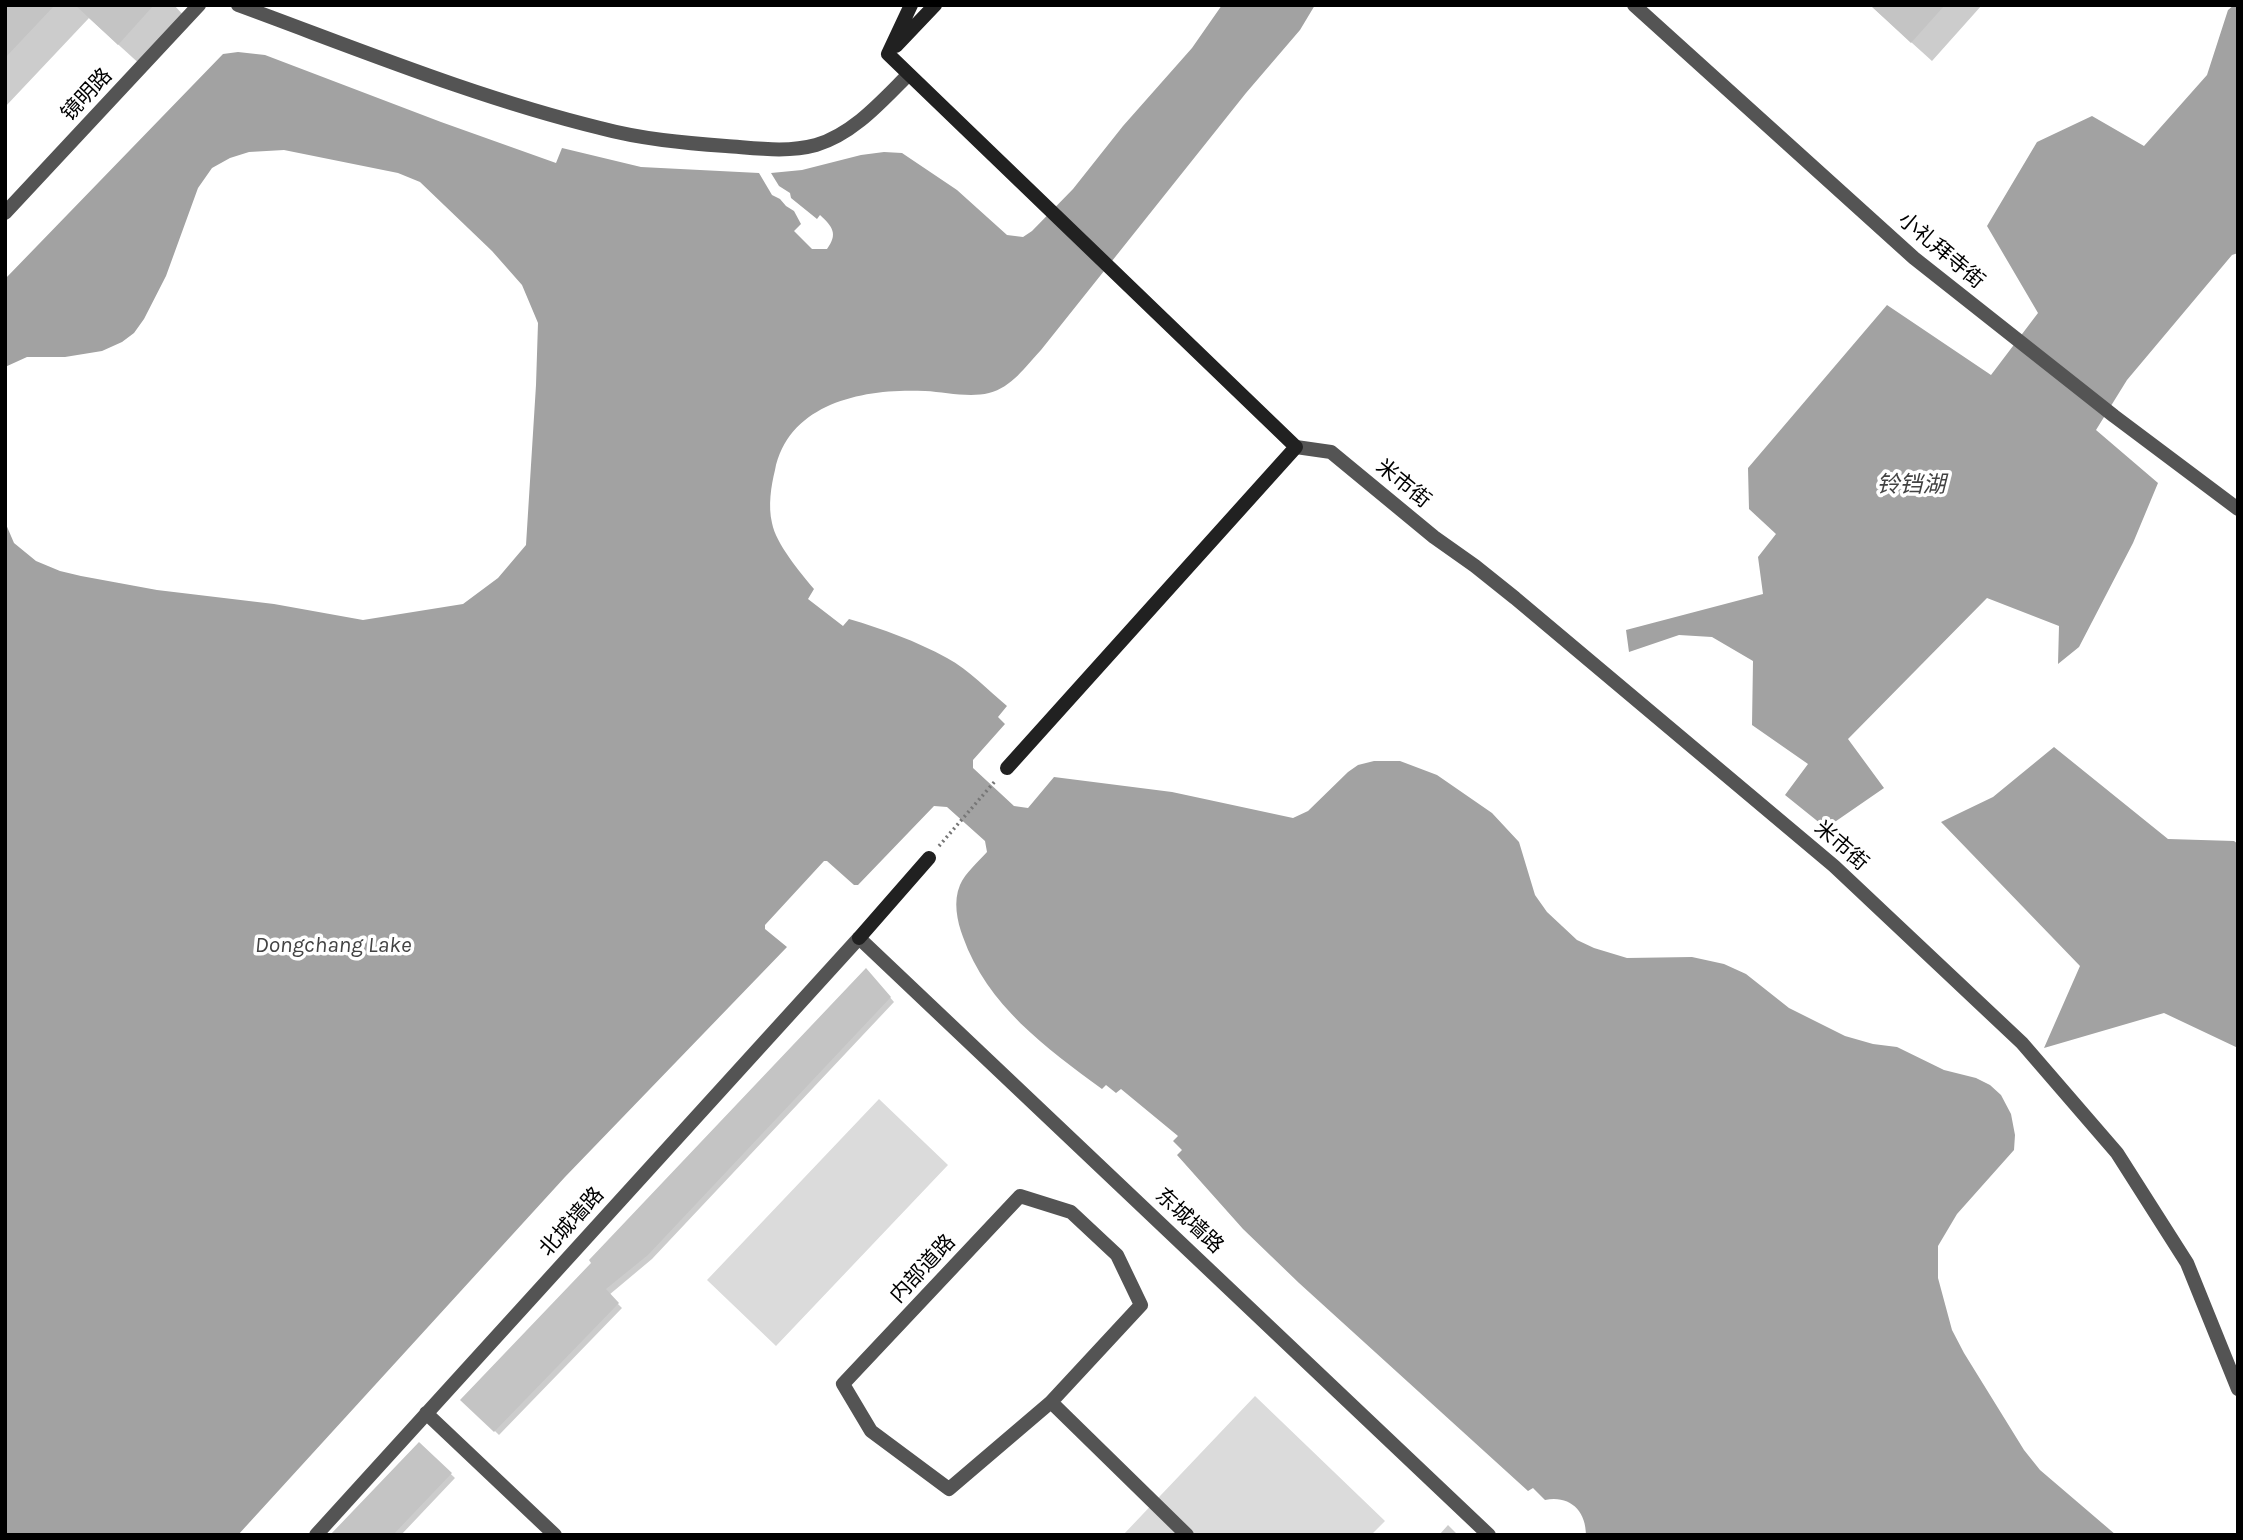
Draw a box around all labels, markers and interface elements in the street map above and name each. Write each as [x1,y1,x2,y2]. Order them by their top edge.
street label: 镜明路 [56,63,118,127]
street label: 小礼拜寺街 [1893,208,1989,294]
street label: 米市街 [1371,454,1435,514]
water label: 铃铛湖 [1877,471,1945,499]
street label: 米市街 [1809,816,1873,876]
water label: Dongchang Lake [255,931,411,959]
street label: 北城墙路 [535,1182,609,1262]
street label: 东城墙路 [1150,1183,1228,1259]
street label: 内部道路 [885,1230,961,1308]

